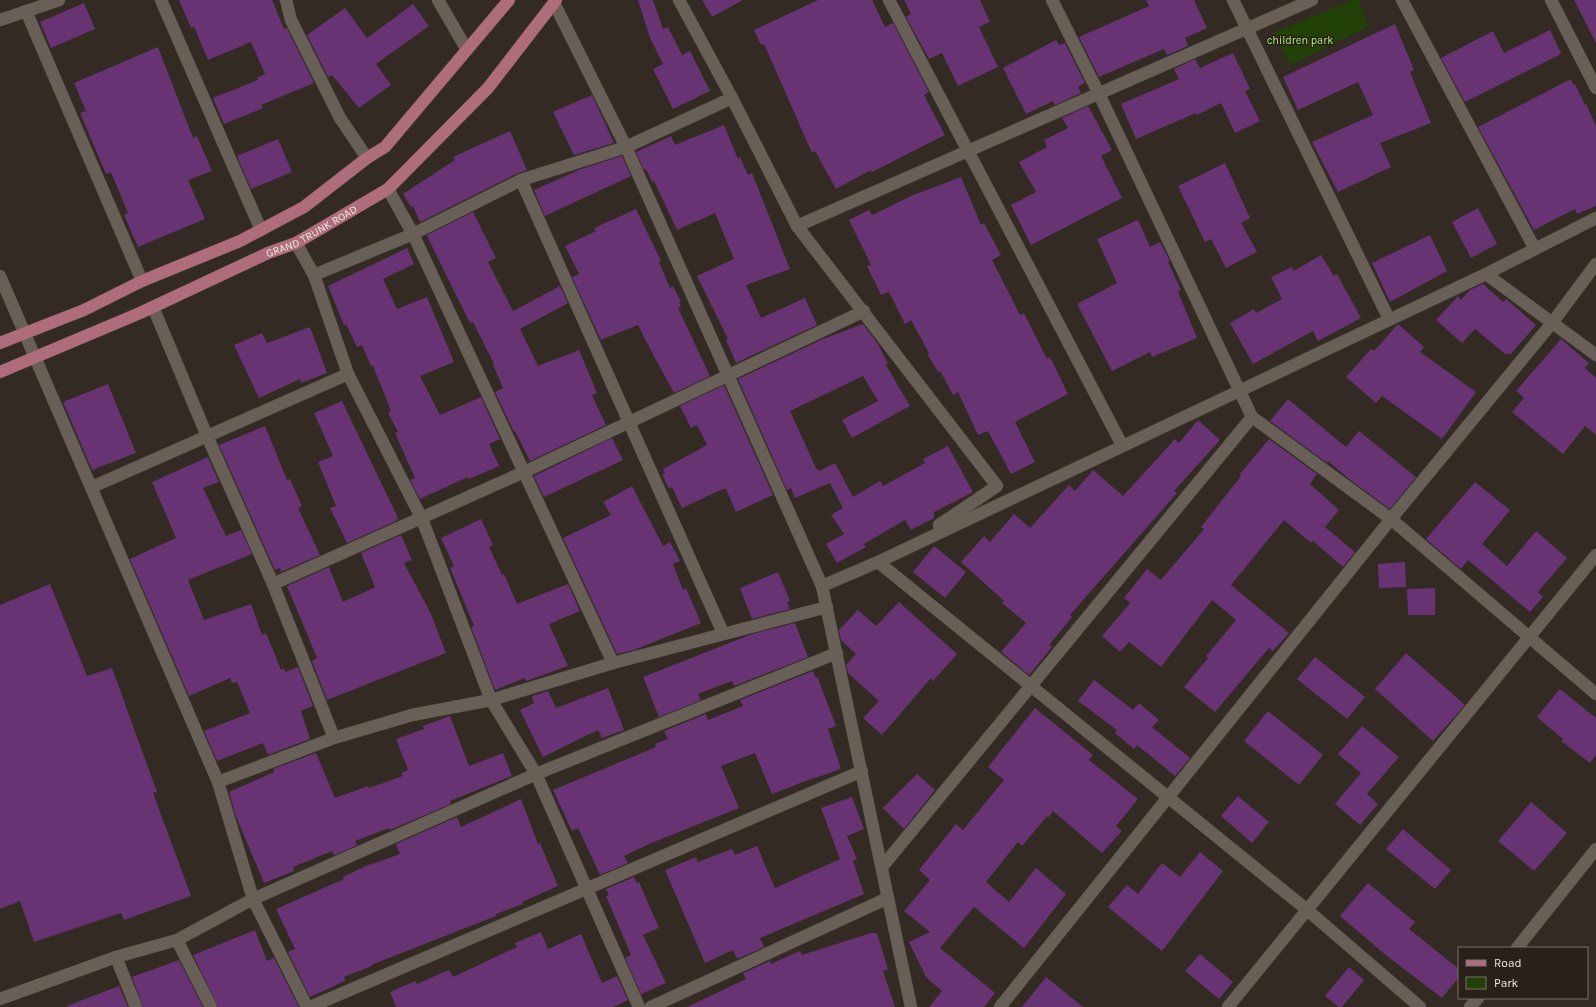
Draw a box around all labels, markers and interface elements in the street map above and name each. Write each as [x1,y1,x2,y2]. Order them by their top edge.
park label: children park [1267,34,1333,47]
street label: GRAND TRUNK ROAD [264,202,359,260]
legend [1458,947,1588,999]
text: Road [1494,956,1522,970]
text: Park [1494,976,1519,990]

